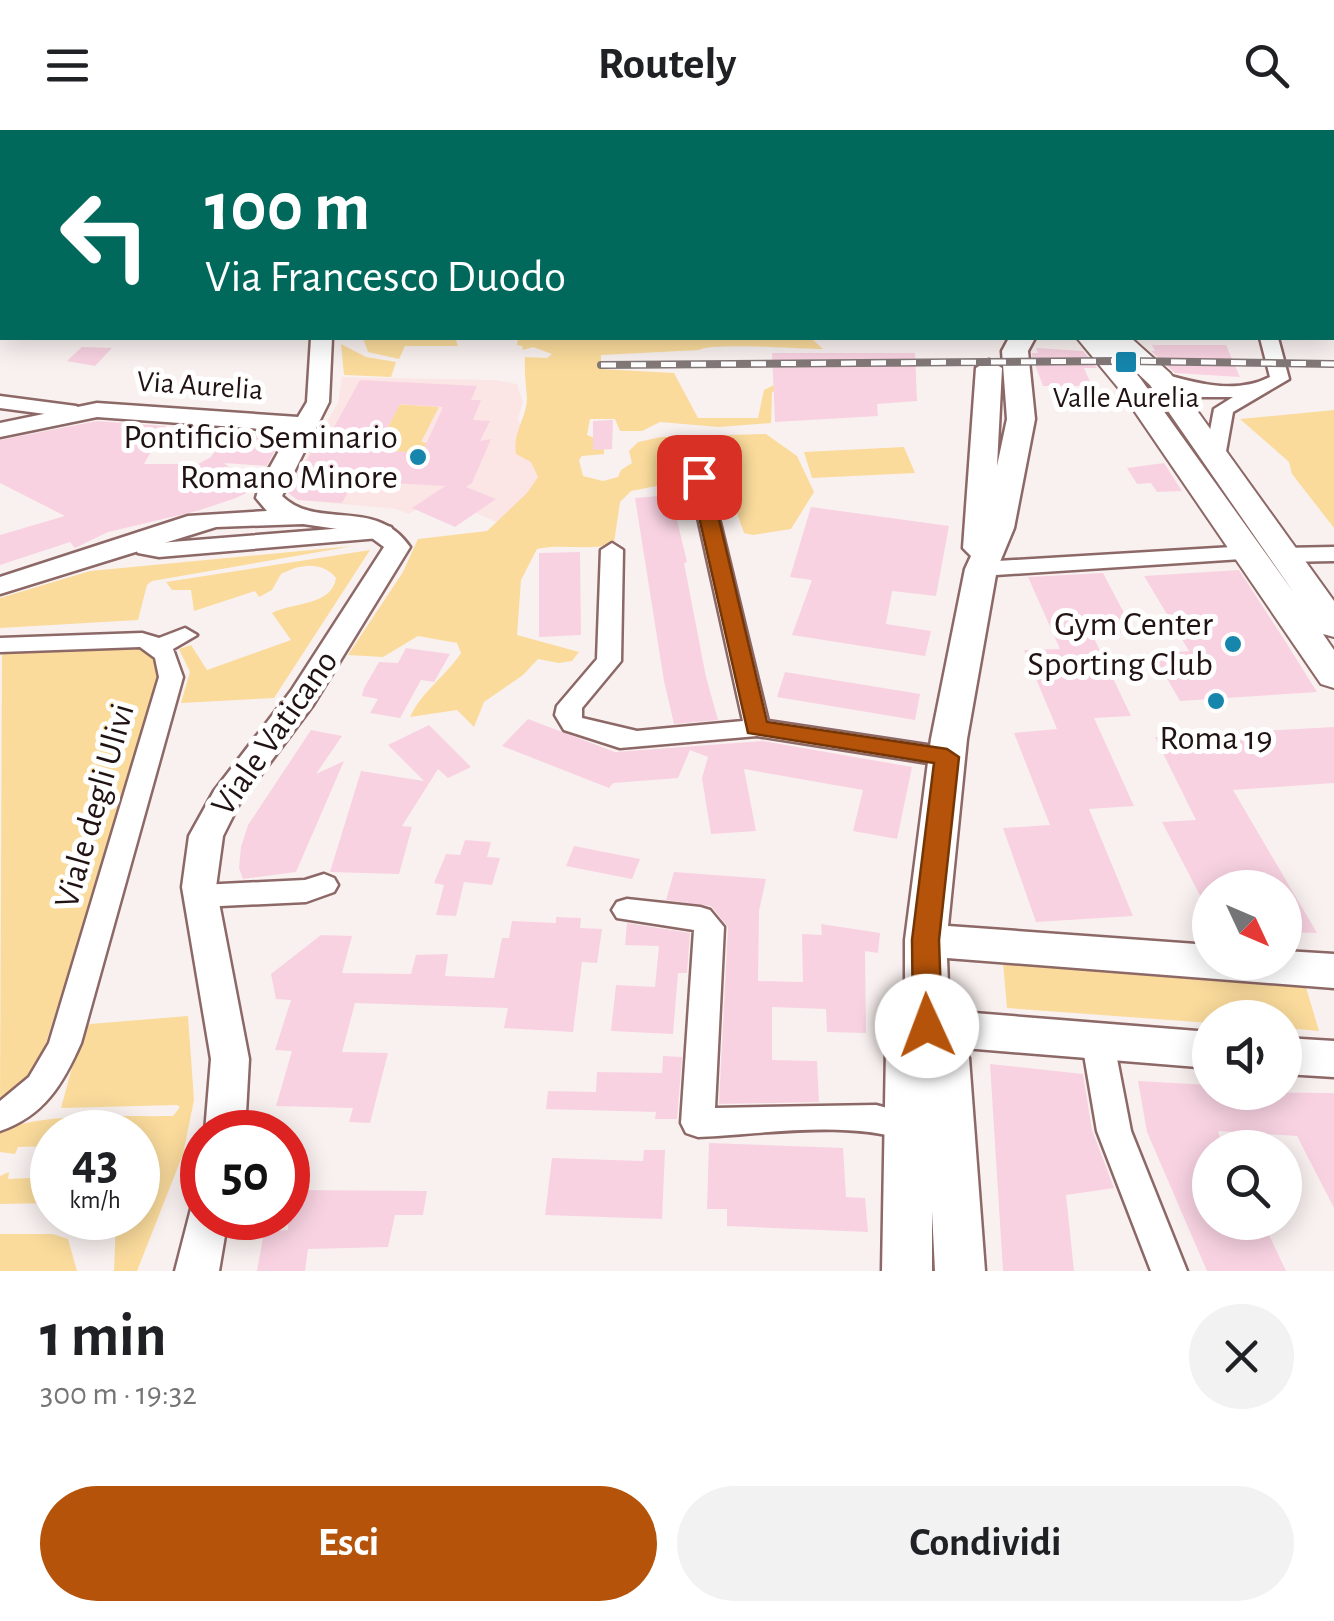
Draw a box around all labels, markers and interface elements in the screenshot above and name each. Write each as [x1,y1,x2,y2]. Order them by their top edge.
icon: menu [40,38,95,93]
icon: search [1239,38,1294,93]
text: Routely [598,42,736,87]
icon: left [40,170,170,300]
text: 100 m [205,173,370,243]
text: Via Francesco Duodo [205,255,566,300]
marker: Valle Aurelia [1113,349,1139,375]
street label: Via Aurelia [136,367,264,405]
place label: Valle Aurelia [1053,383,1199,413]
place label: Pontificio Seminario Romano Minore [123,420,398,495]
pin [657,435,742,520]
marker: Pontificio Seminario Romano Minore [407,446,429,468]
icon: arrive [672,450,727,505]
place label: Gym Center Sporting Club [1027,607,1214,682]
marker: Gym Center Sporting Club [1222,633,1244,655]
street label: Viale Vaticano [205,644,345,822]
marker: Roma 19 [1205,690,1227,712]
street label: Viale degli Ulivi [49,700,141,912]
place label: Roma 19 [1159,721,1273,756]
north arrow [1192,870,1302,980]
map controls [1192,870,1302,1240]
position arrow [875,974,979,1078]
button: sound [1192,1000,1302,1110]
speed limit sign: 50 [180,1110,310,1240]
button: search [1192,1130,1302,1240]
text: 43 [72,1138,118,1188]
text: km/h [69,1188,121,1213]
button: close [1189,1304,1294,1409]
text: 1 min [40,1307,166,1367]
text: 300 m · 19:32 [40,1378,197,1410]
button: Esci [40,1486,657,1601]
button: Condividi [677,1486,1294,1601]

